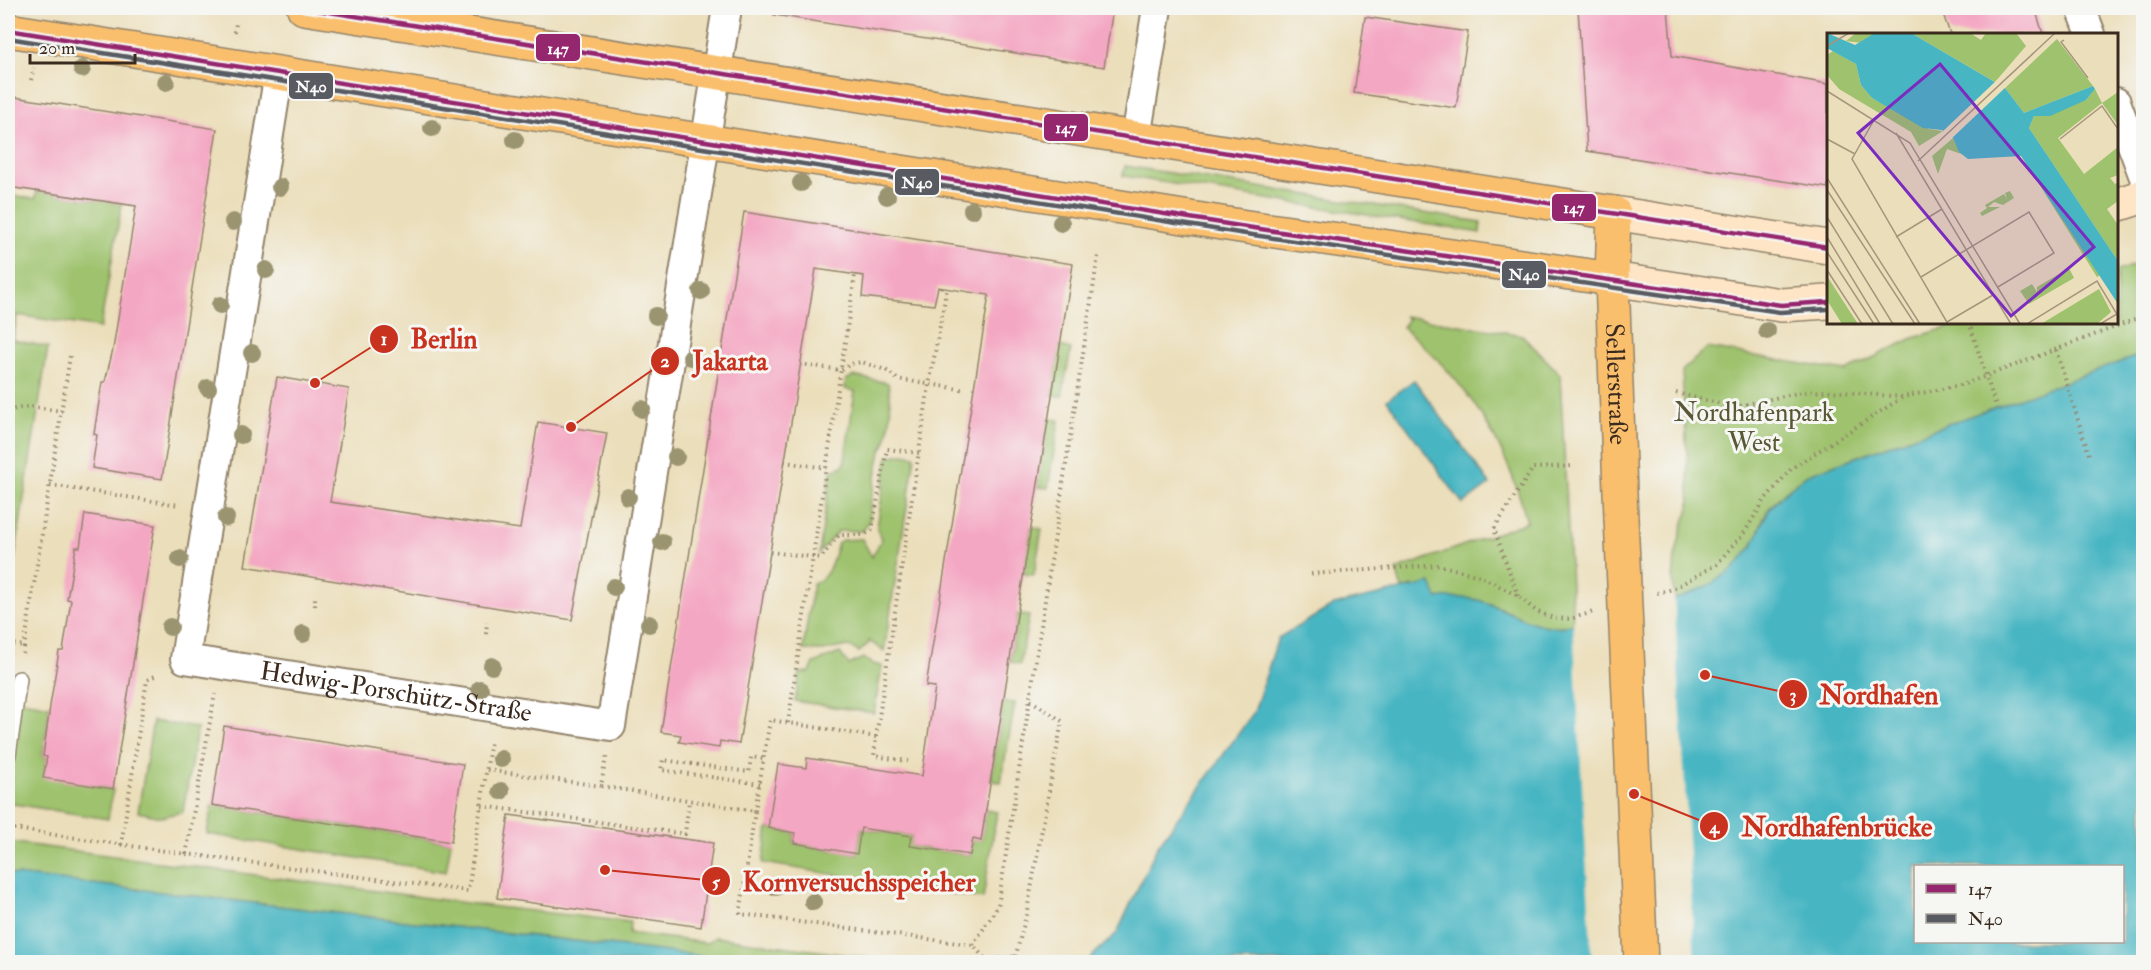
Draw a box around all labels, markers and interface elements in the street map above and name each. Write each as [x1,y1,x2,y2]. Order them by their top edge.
scale bar [30,27,135,65]
line badge: 147 [535,33,581,62]
inset map [1827,33,2118,324]
text: 20 m [39,37,75,60]
text: 147 [547,39,569,59]
line badge: N40 [288,72,334,100]
text: N40 [294,77,327,97]
line badge: 147 [1043,113,1089,142]
text: 147 [1055,118,1077,138]
line badge: N40 [894,168,940,196]
text: N40 [900,173,933,193]
line badge: 147 [1551,193,1597,222]
text: 147 [1563,198,1585,218]
line badge: N40 [1501,260,1547,289]
text: N40 [1507,265,1540,285]
callout: Berlin [369,316,490,361]
street label: Sellerstraße [1598,322,1634,446]
text: Berlin [411,323,478,356]
text: 1 [381,328,387,351]
callout: Jakarta [650,339,779,384]
text: Jakarta [690,345,768,378]
text: 2 [660,350,670,373]
park label: Nordhafenpark West [1674,397,1835,459]
street label: Hedwig-Porschütz-Straße [258,655,534,729]
callout: Nordhafen [1778,672,1951,717]
text: Nordhafen [1819,679,1938,712]
text: 3 [1790,684,1797,707]
callout: Nordhafenbrücke [1699,804,1944,849]
text: Nordhafenbrücke [1741,811,1933,844]
text: 4 [1708,816,1720,839]
callout: Kornversuchsspeicher [701,859,988,904]
legend [1914,865,2124,943]
text: Kornversuchsspeicher [743,866,976,900]
text: 5 [712,871,721,894]
text: 147 [1968,878,1992,901]
text: N40 [1968,908,2003,931]

